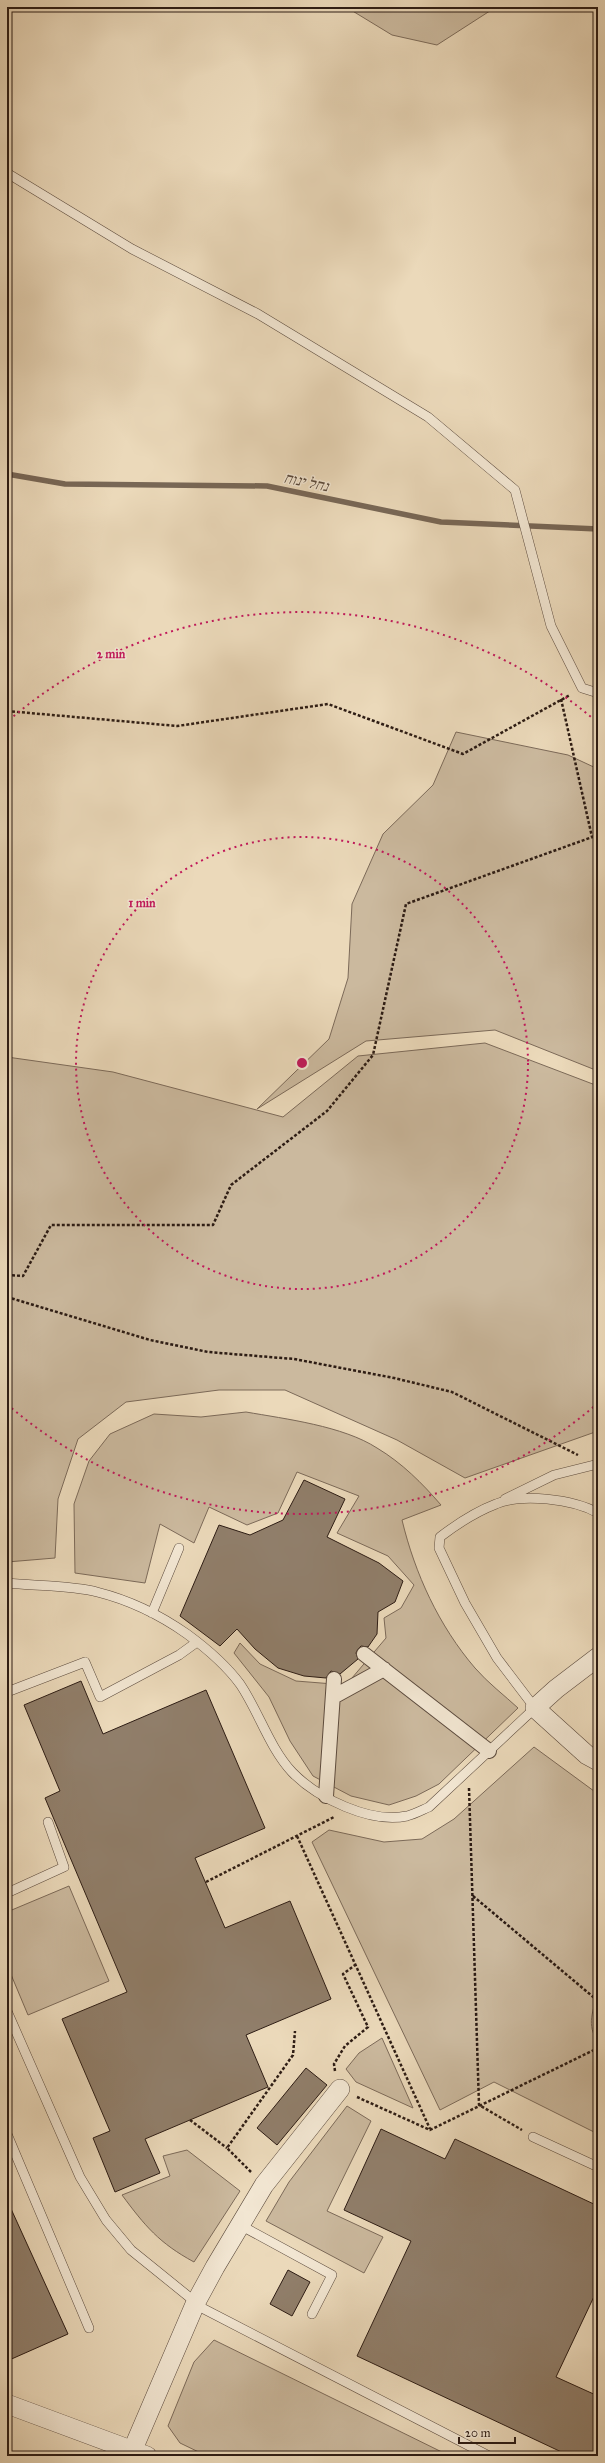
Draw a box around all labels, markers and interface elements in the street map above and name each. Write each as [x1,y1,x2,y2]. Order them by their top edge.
water label: נחל ינוח [282,469,331,496]
text: 2 min [97,647,126,661]
text: 1 min [128,896,156,910]
centre of rings [295,1056,309,1070]
scale bar [459,2419,515,2445]
text: 20 m [465,2426,491,2440]

